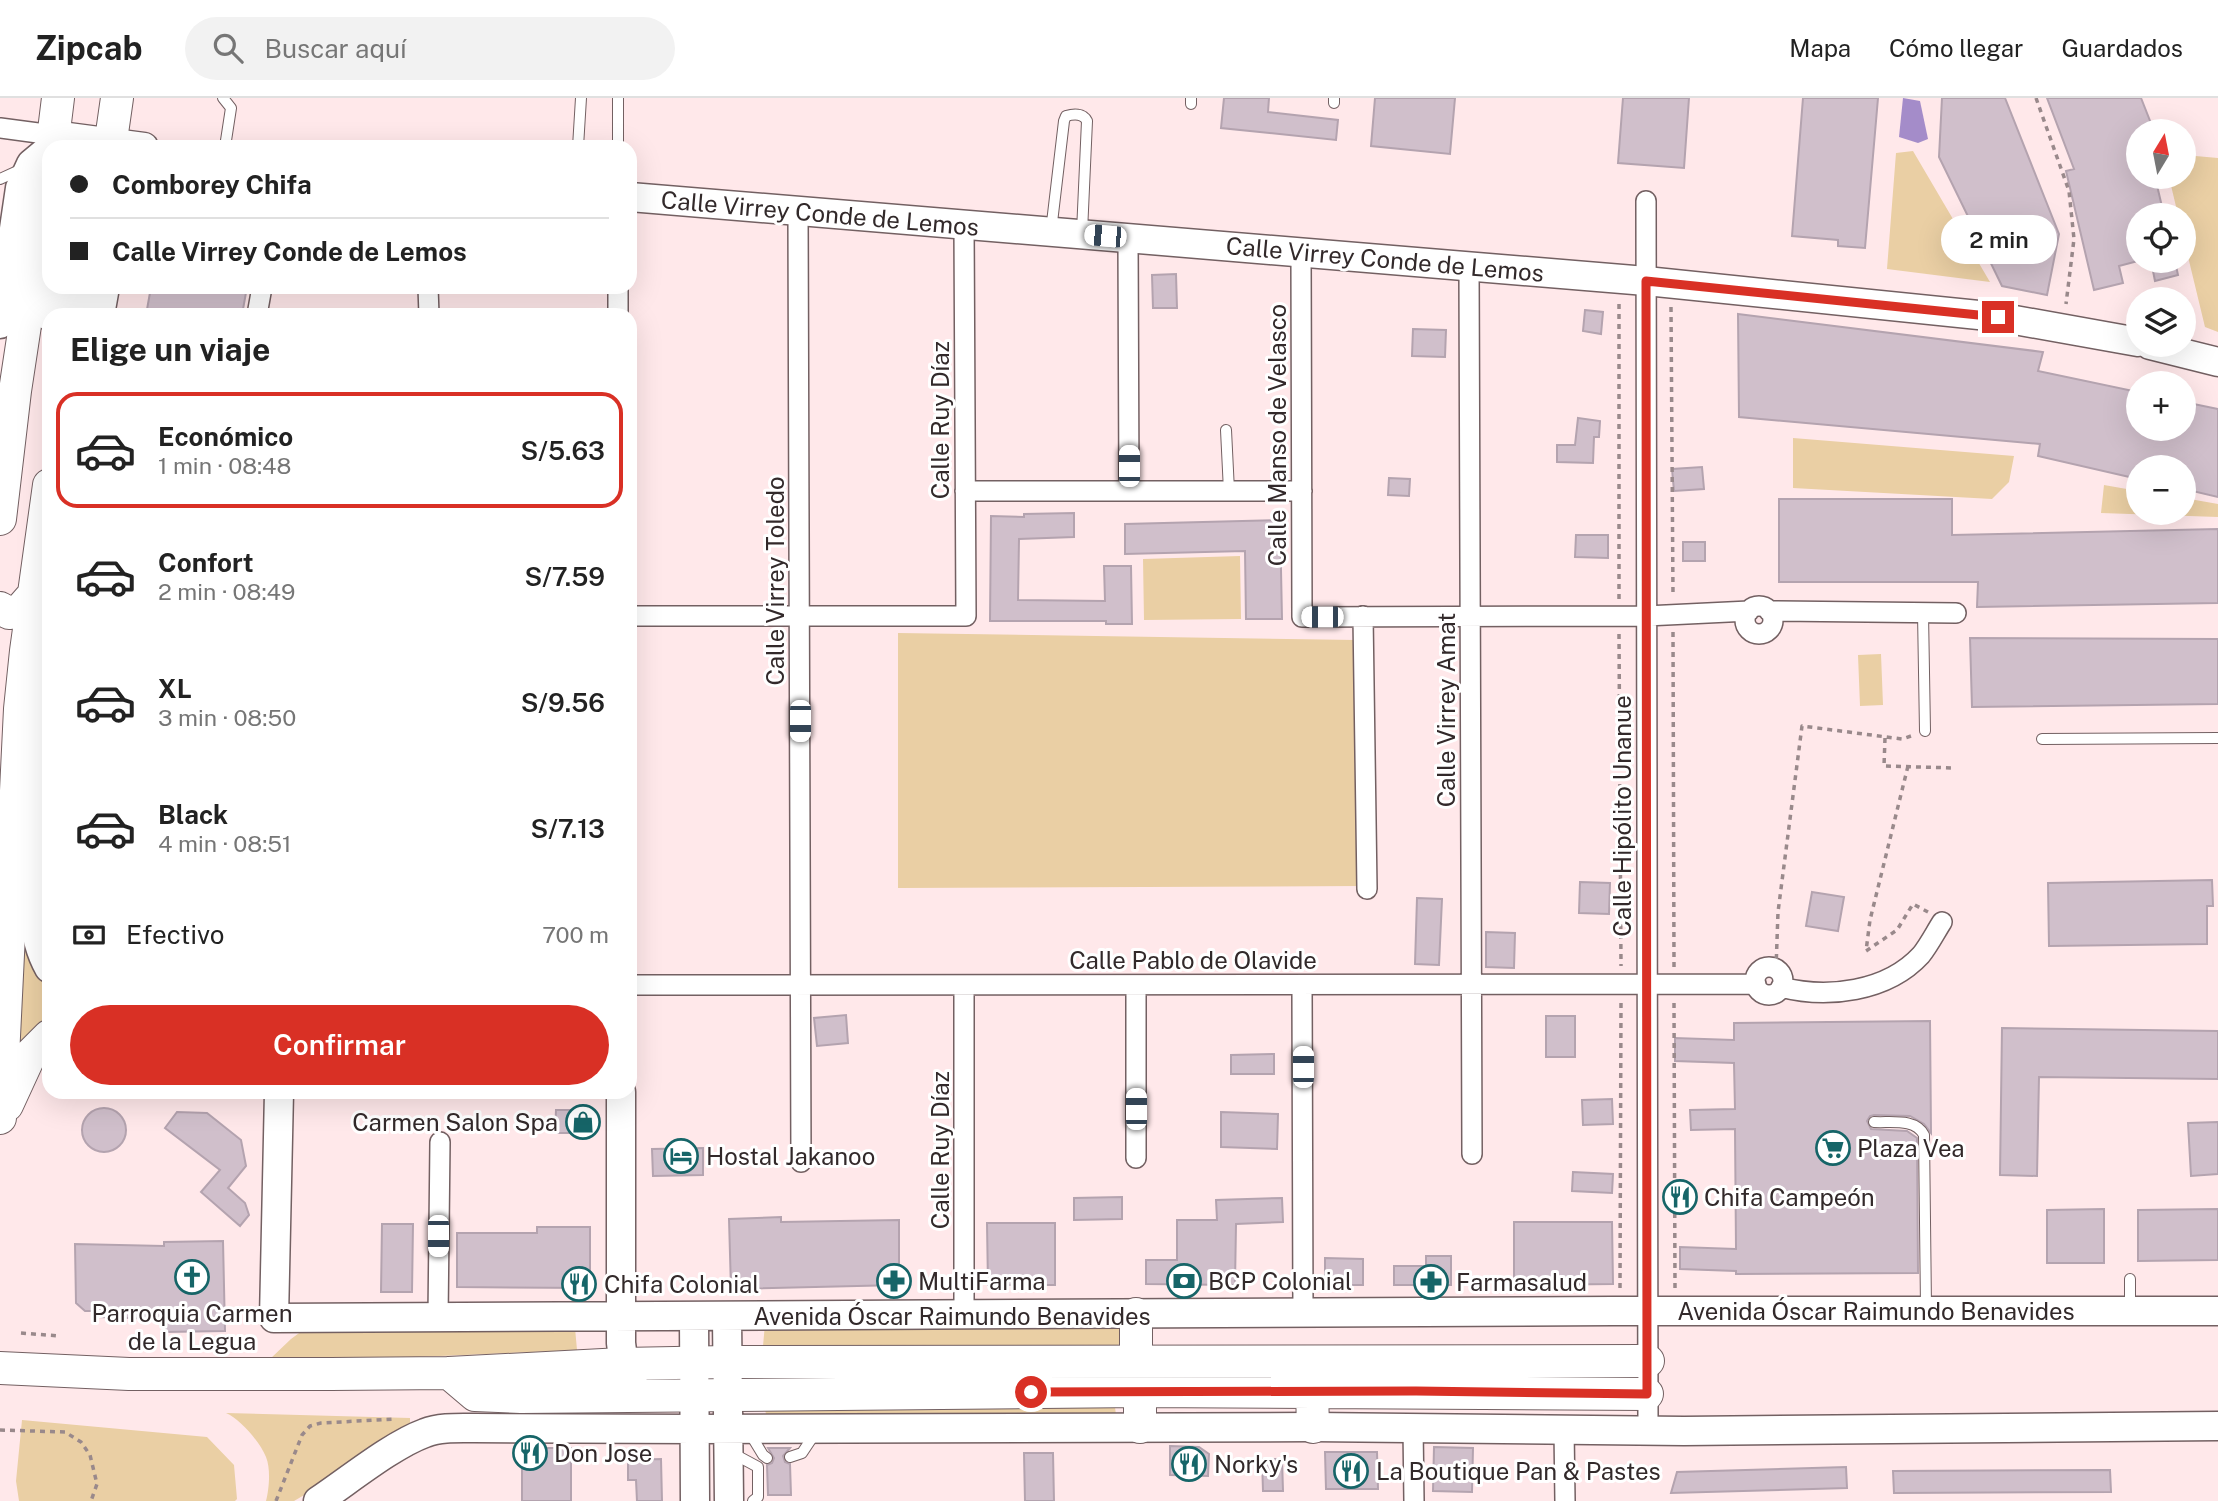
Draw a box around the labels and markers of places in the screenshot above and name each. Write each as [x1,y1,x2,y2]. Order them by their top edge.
shop icon: Carmen Salon Spa [564,1103,602,1141]
place label: Carmen Salon Spa [352,1108,558,1136]
supermarket icon: Plaza Vea [1814,1129,1852,1167]
place label: Plaza Vea [1857,1134,1965,1162]
hotel icon: Hostal Jakanoo [662,1137,700,1175]
place label: Hostal Jakanoo [706,1142,875,1170]
restaurant icon: Chifa Campeón [1661,1178,1699,1216]
place label: Chifa Campeón [1704,1183,1875,1211]
church icon: Parroquia Carmen de la Legua [173,1258,211,1296]
pharmacy icon: MultiFarma [875,1262,913,1300]
bank icon: BCP Colonial [1165,1262,1203,1300]
pharmacy icon: Farmasalud [1412,1263,1450,1301]
restaurant icon: Chifa Colonial [560,1265,598,1303]
place label: MultiFarma [918,1267,1046,1295]
place label: BCP Colonial [1208,1267,1352,1295]
place label: Farmasalud [1456,1268,1587,1296]
place label: Chifa Colonial [604,1270,760,1298]
place label: Parroquia Carmen de la Legua [91,1299,293,1355]
restaurant icon: Don Jose [511,1434,549,1472]
place label: Don Jose [554,1439,652,1467]
restaurant icon: Norky's [1170,1445,1208,1483]
place label: Norky's [1214,1450,1298,1478]
restaurant icon: La Boutique Pan & Pastes [1332,1452,1370,1490]
place label: La Boutique Pan & Pastes [1376,1457,1661,1485]

